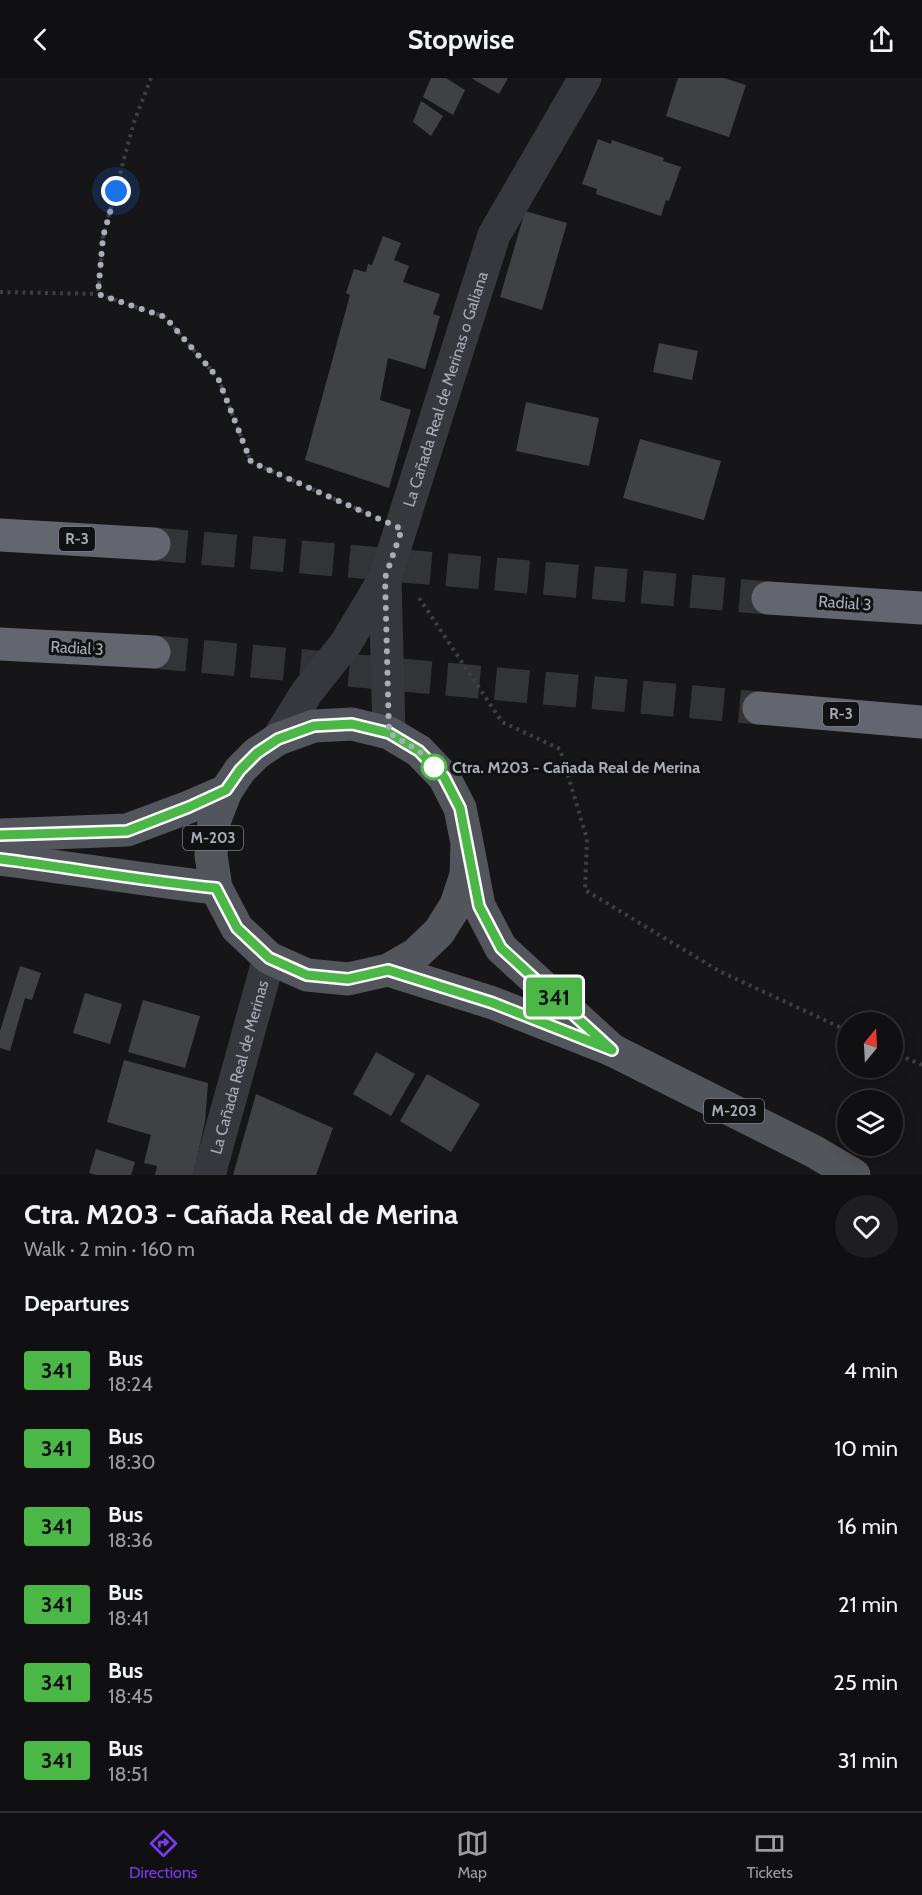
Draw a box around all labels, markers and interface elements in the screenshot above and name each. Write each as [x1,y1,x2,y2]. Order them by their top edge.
icon: back [24,23,57,56]
text: Stopwise [408,23,514,56]
icon: share [865,23,898,56]
your location [101,176,131,206]
street label: La Cañada Real de Merinas o Galiana [399,269,491,509]
road number: R-3 [59,527,95,551]
street label: Radial 3 [818,592,872,614]
street label: Radial 3 [50,637,104,659]
road number: R-3 [823,702,859,726]
marker: Ctra. M203 - Cañada Real de Merina [421,754,447,780]
place label: Ctra. M203 - Cañada Real de Merina [452,758,700,777]
road number: M-203 [183,826,243,850]
street label: La Cañada Real de Merinas [206,978,272,1156]
line badge: 341 [520,978,588,1016]
text: 341 [538,985,570,1010]
north arrow [837,1012,903,1078]
map controls [837,1012,903,1156]
button: layers [837,1090,903,1156]
road number: M-203 [704,1099,764,1123]
button: heart [835,1195,898,1258]
text: Ctra. M203 - Cañada Real de Merina [24,1197,458,1231]
text: Walk · 2 min · 160 m [24,1237,195,1261]
text: Departures [24,1290,129,1317]
text: Bus [108,1345,143,1372]
text: 4 min [844,1357,898,1384]
text: 341 [41,1358,73,1383]
text: 18:24 [108,1372,153,1396]
text: Bus [108,1423,143,1450]
text: 10 min [834,1435,898,1462]
text: 341 [41,1436,73,1461]
text: 18:30 [108,1450,156,1474]
text: Bus [108,1501,143,1528]
text: 16 min [837,1513,898,1540]
text: 341 [41,1514,73,1539]
text: 18:36 [108,1528,153,1552]
text: Bus [108,1579,143,1606]
text: 21 min [838,1591,898,1618]
text: 341 [41,1592,73,1617]
text: 18:41 [108,1606,149,1630]
text: Bus [108,1657,143,1684]
text: 25 min [833,1669,898,1696]
text: 341 [41,1670,73,1695]
text: 18:45 [108,1684,153,1708]
text: Bus [108,1735,143,1762]
text: 31 min [838,1747,898,1774]
text: 341 [41,1748,73,1773]
text: 18:51 [108,1762,148,1786]
tab: Directions [129,1827,197,1882]
tab: Map [456,1827,489,1882]
tab: Tickets [747,1827,793,1882]

